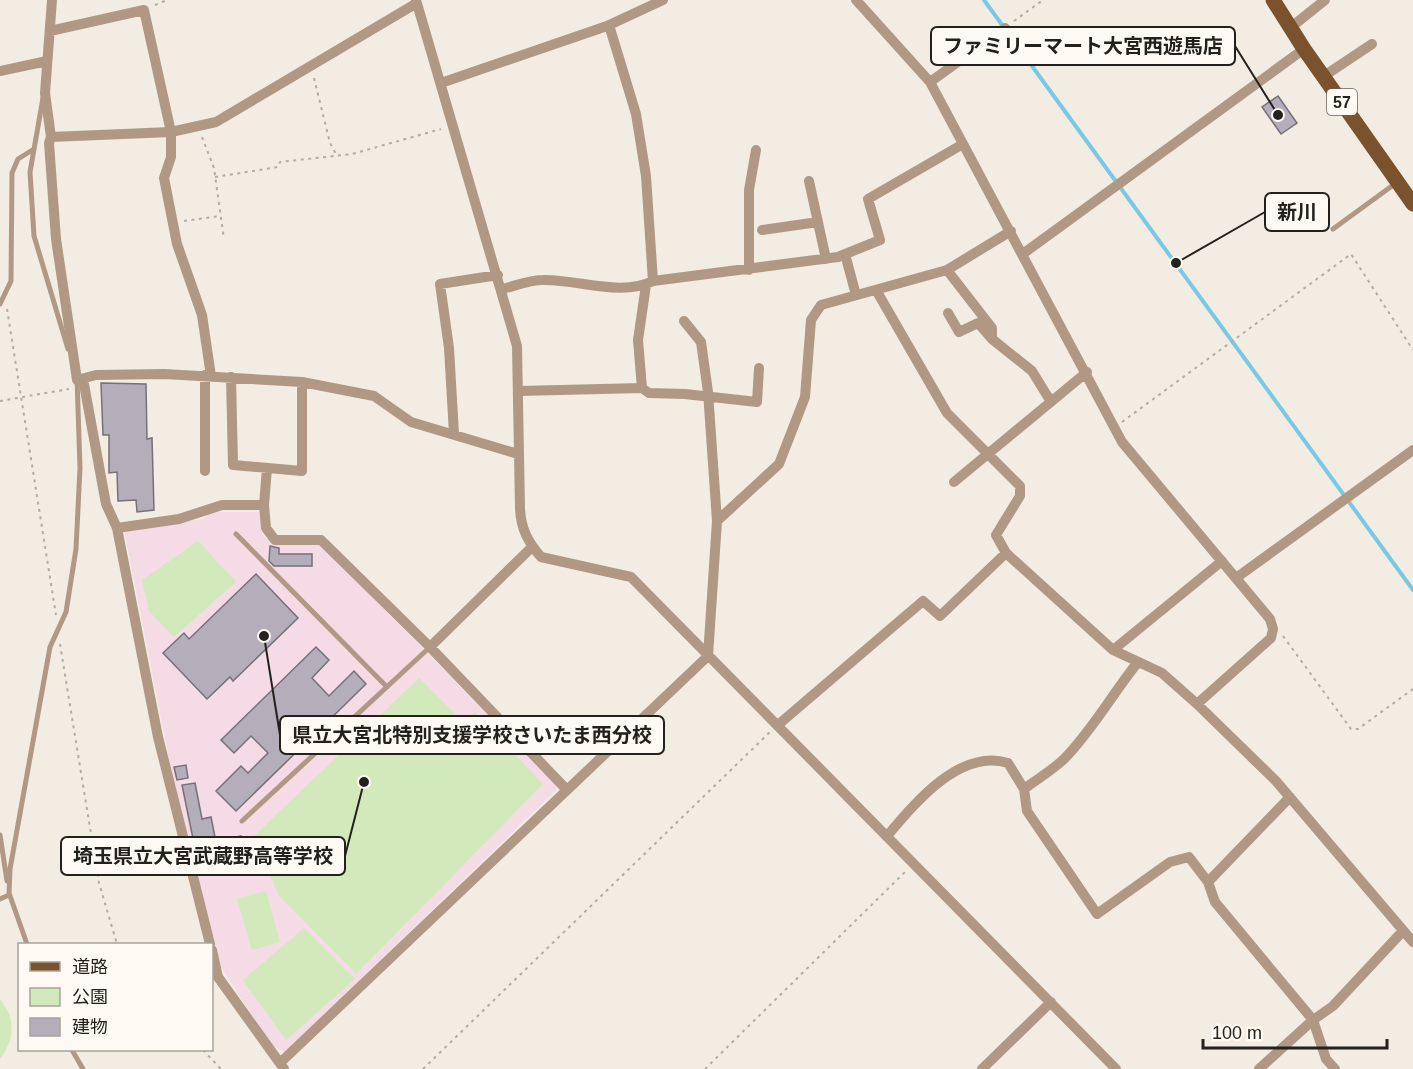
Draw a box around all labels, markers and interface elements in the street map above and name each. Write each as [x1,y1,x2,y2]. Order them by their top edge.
callout: ファミリーマート大宮西遊馬店 [931,27,1235,65]
text: ファミリーマート大宮西遊馬店 [943,35,1223,57]
road number: 57 [1327,89,1357,115]
callout: 新川 [1265,193,1329,231]
text: 新川 [1277,201,1317,223]
callout: 県立大宮北特別支援学校さいたま西分校 [280,716,664,754]
text: 県立大宮北特別支援学校さいたま西分校 [292,724,652,746]
callout: 埼玉県立大宮武蔵野高等学校 [61,837,345,875]
text: 埼玉県立大宮武蔵野高等学校 [73,845,333,867]
legend [18,943,213,1051]
text: 道路 [72,957,108,977]
text: 公園 [72,987,108,1007]
scale bar [1203,1012,1388,1050]
text: 建物 [72,1017,108,1037]
text: 100 m [1212,1023,1262,1043]

